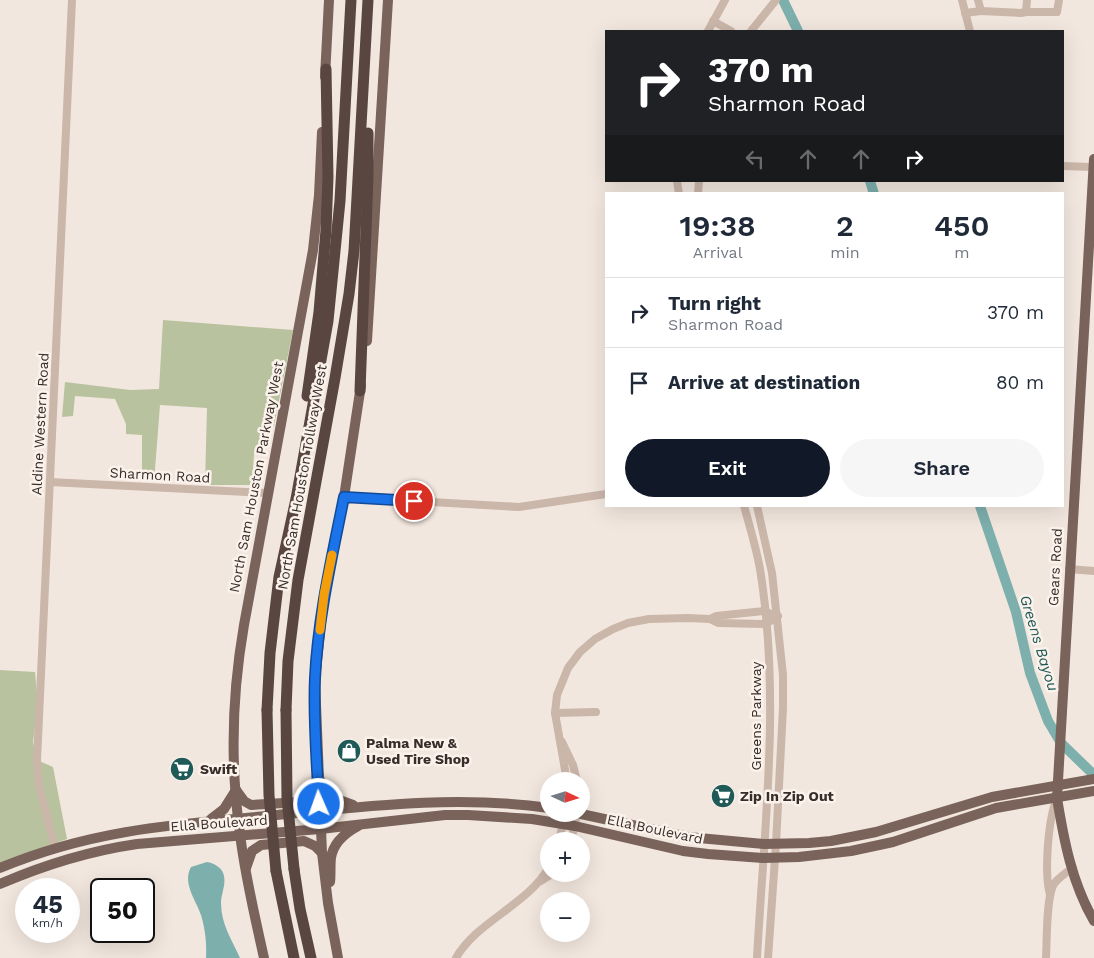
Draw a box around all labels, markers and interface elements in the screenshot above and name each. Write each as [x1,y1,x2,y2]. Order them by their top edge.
text: 370 m [708,49,814,91]
icon: right [625,50,690,115]
text: Sharmon Road [708,91,866,116]
icon: left [741,145,769,173]
icon: ahead [794,145,822,173]
icon: ahead [847,145,875,173]
icon: right [900,145,928,173]
text: 19:38 [679,208,756,243]
text: 2 [836,208,854,243]
text: 450 [934,208,990,243]
text: Arrival [693,243,743,262]
text: min [830,243,860,262]
text: m [954,243,969,262]
text: Turn right [668,292,761,315]
icon: right [625,299,653,327]
text: 370 m [987,301,1044,324]
text: Sharmon Road [668,315,783,334]
street label: Aldine Western Road [28,352,52,496]
street label: North Sam Houston Parkway West [226,360,286,594]
street label: North Sam Houston Tollway West [274,363,330,591]
icon: arrive [625,369,653,397]
text: Arrive at destination [668,371,860,394]
text: 80 m [996,371,1044,394]
button: Exit [625,439,830,497]
button: Share [840,439,1044,497]
street label: Sharmon Road [109,464,211,486]
pin [393,480,435,522]
icon: arrive [400,487,428,515]
street label: Gears Road [1045,528,1065,606]
water label: Greens Bayou [1016,593,1062,693]
street label: Greens Parkway [748,661,764,771]
place label: Palma New & Used Tire Shop [366,735,470,767]
shop icon: Palma New & Used Tire Shop [336,738,362,764]
supermarket icon: Swift [169,756,195,782]
place label: Swift [200,761,237,777]
north arrow [540,772,590,822]
map controls [540,772,590,942]
position arrow [292,777,344,829]
supermarket icon: Zip In Zip Out [710,783,736,809]
place label: Zip In Zip Out [740,788,834,804]
street label: Ella Boulevard [606,811,704,847]
street label: Ella Boulevard [170,812,268,834]
button: + [540,832,590,882]
speed limit sign: 50 [90,878,155,943]
text: 45 [32,890,63,919]
button: − [540,892,590,942]
text: km/h [32,916,63,930]

